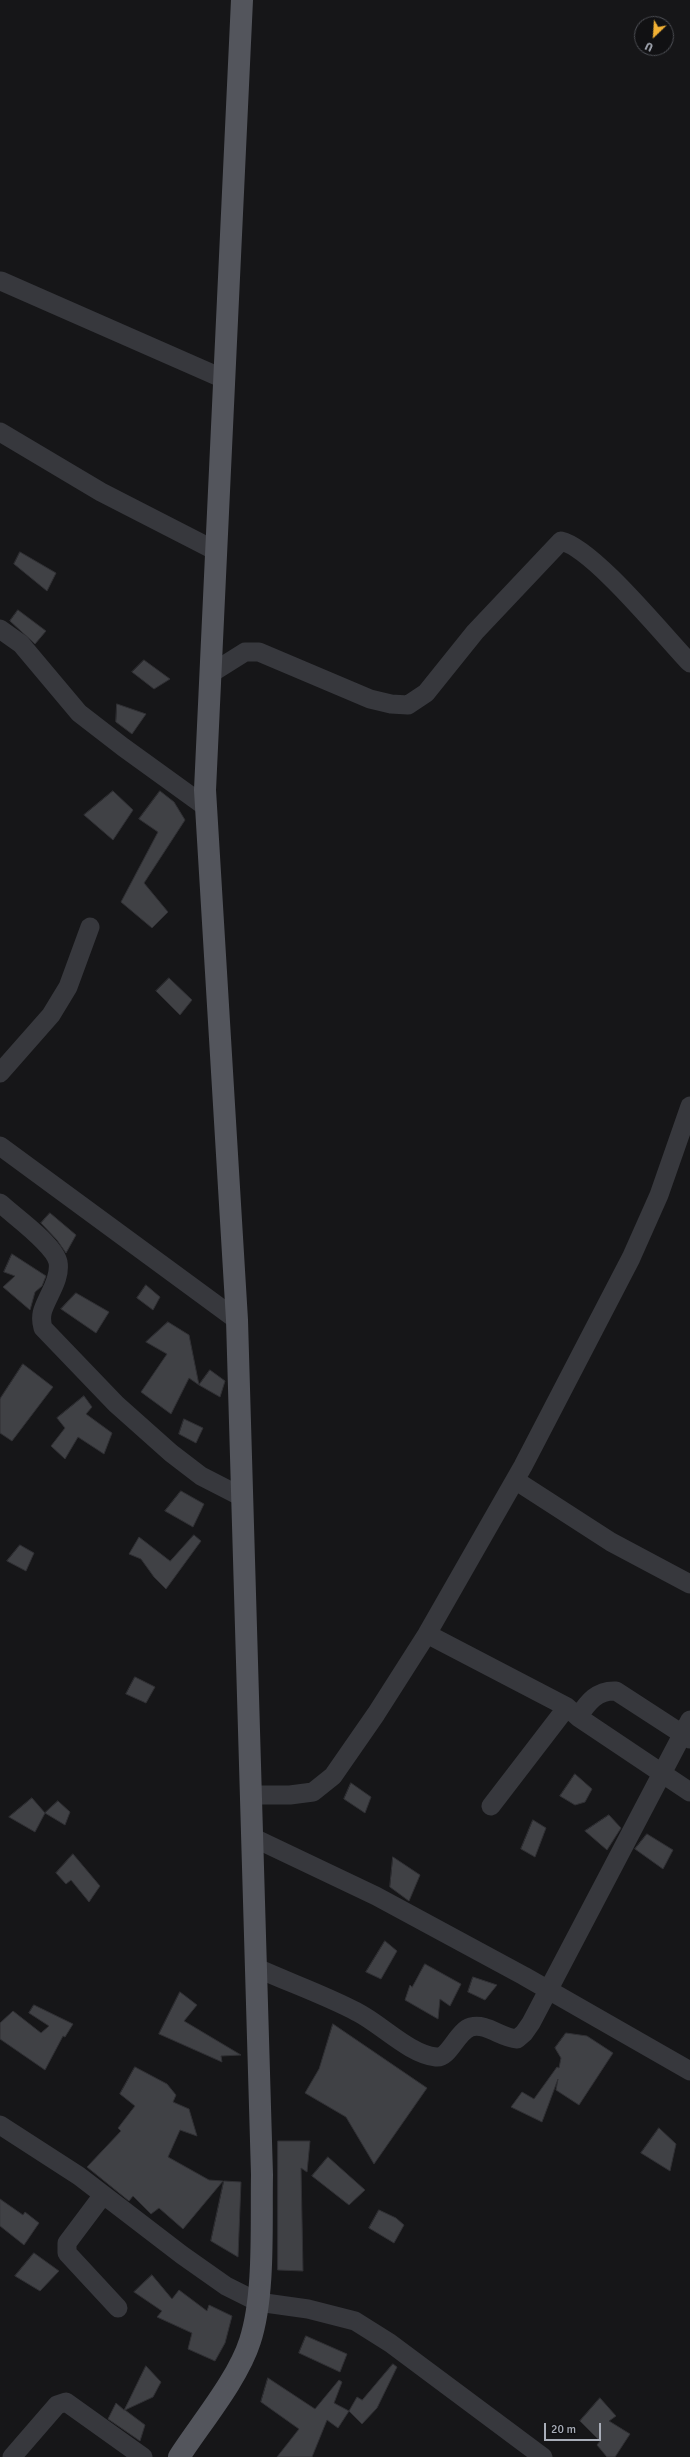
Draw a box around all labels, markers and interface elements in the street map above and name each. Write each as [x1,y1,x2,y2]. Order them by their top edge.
north arrow [634,16,674,56]
text: U [643,39,655,54]
scale bar [546,2415,603,2441]
text: 20 m [551,2422,576,2437]

